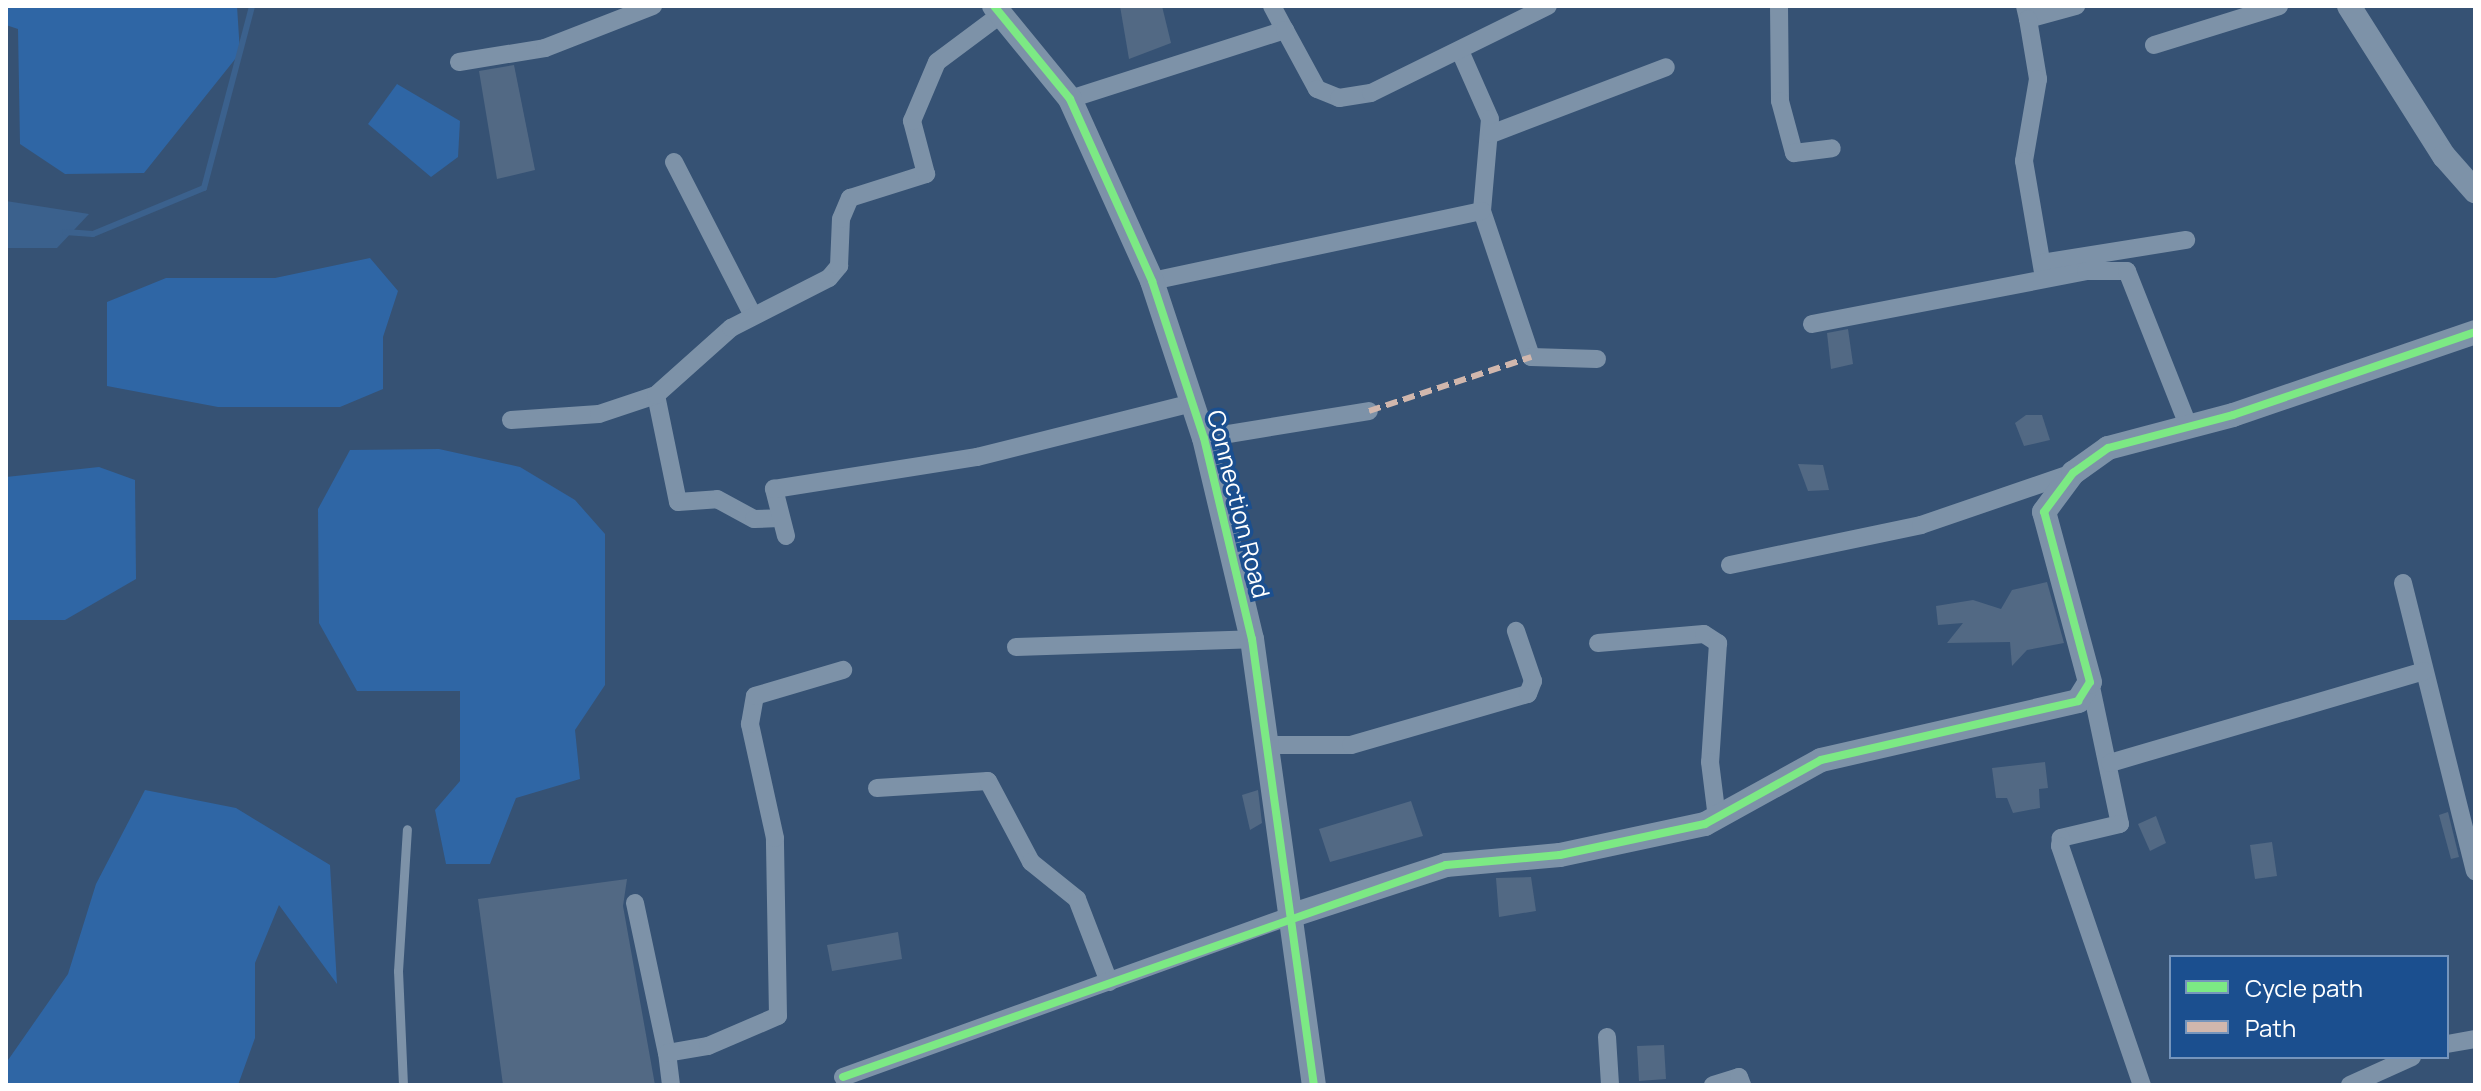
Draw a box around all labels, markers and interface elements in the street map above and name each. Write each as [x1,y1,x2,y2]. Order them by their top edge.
street label: Connection Road [1202,407,1276,601]
legend [2169,955,2449,1059]
text: Cycle path [2245,971,2363,1004]
text: Path [2245,1011,2296,1044]

